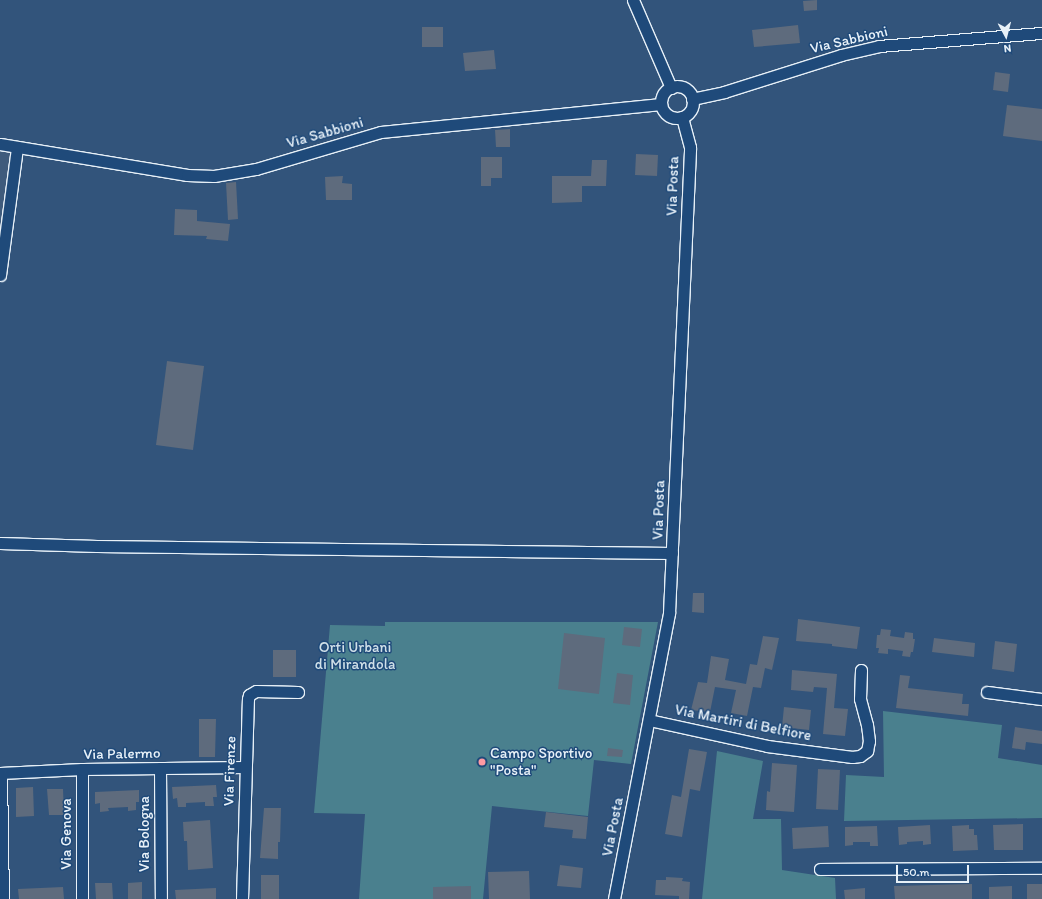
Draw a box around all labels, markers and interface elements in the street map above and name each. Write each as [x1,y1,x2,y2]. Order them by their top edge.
north arrow [986,16,1026,56]
street label: Via Sabbioni [808,22,890,58]
text: N [1003,42,1012,55]
street label: Via Sabbioni [285,113,365,153]
street label: Via Posta [663,156,683,216]
street label: Via Posta [649,480,669,540]
park label: Orti Urbani di Mirandola [315,638,395,673]
street label: Via Martiri di Belfiore [673,701,813,745]
street label: Via Firenze [220,736,240,806]
street label: Via Palermo [84,744,160,764]
place label: Campo Sportivo "Posta" [490,744,592,779]
marker: Campo Sportivo "Posta" [477,757,487,767]
street label: Via Bologna [136,796,154,872]
street label: Via Posta [599,796,627,858]
street label: Via Genova [58,798,76,870]
scale bar [898,857,971,883]
text: 50 m [903,865,929,879]

